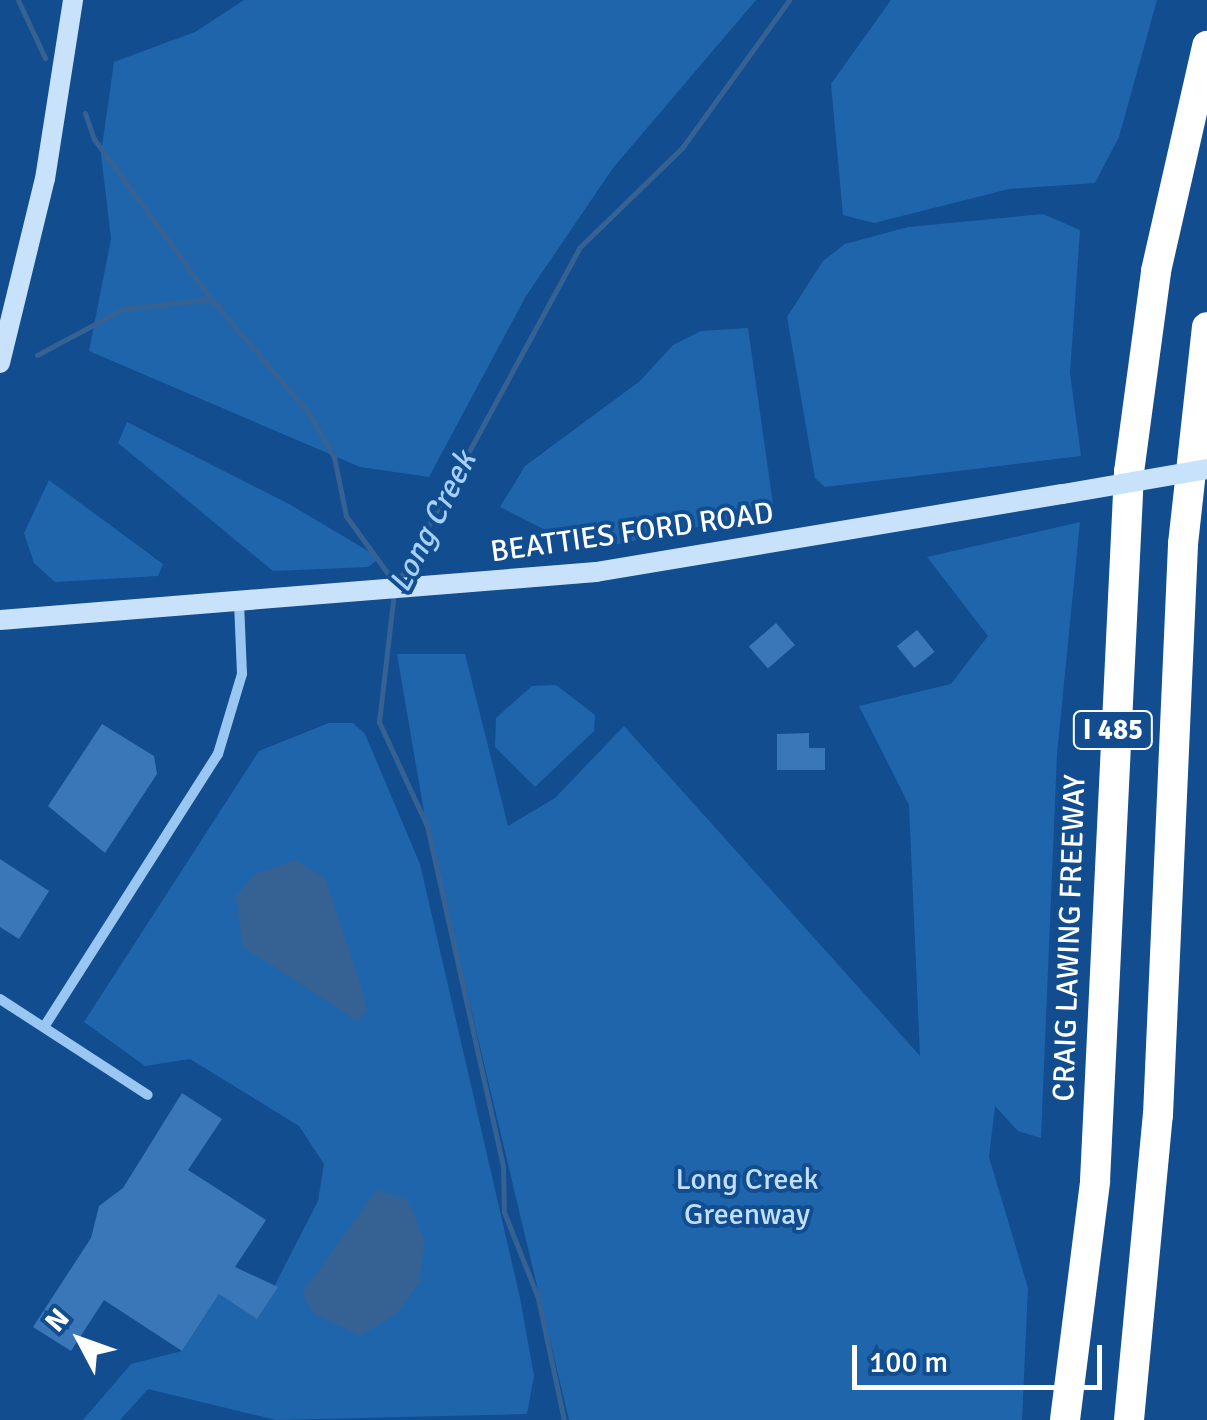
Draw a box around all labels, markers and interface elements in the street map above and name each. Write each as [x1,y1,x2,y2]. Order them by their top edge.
water label: Long Creek [381,445,485,599]
street label: BEATTIES FORD ROAD [488,495,776,571]
road number: I 485 [1070,707,1156,753]
street label: CRAIG LAWING FREEWAY [1046,774,1094,1102]
park label: Long Creek Greenway [676,1162,818,1232]
north arrow [30,1290,130,1390]
text: N [38,1302,77,1339]
scale bar [857,1325,1107,1387]
text: 100 m [869,1344,948,1381]

